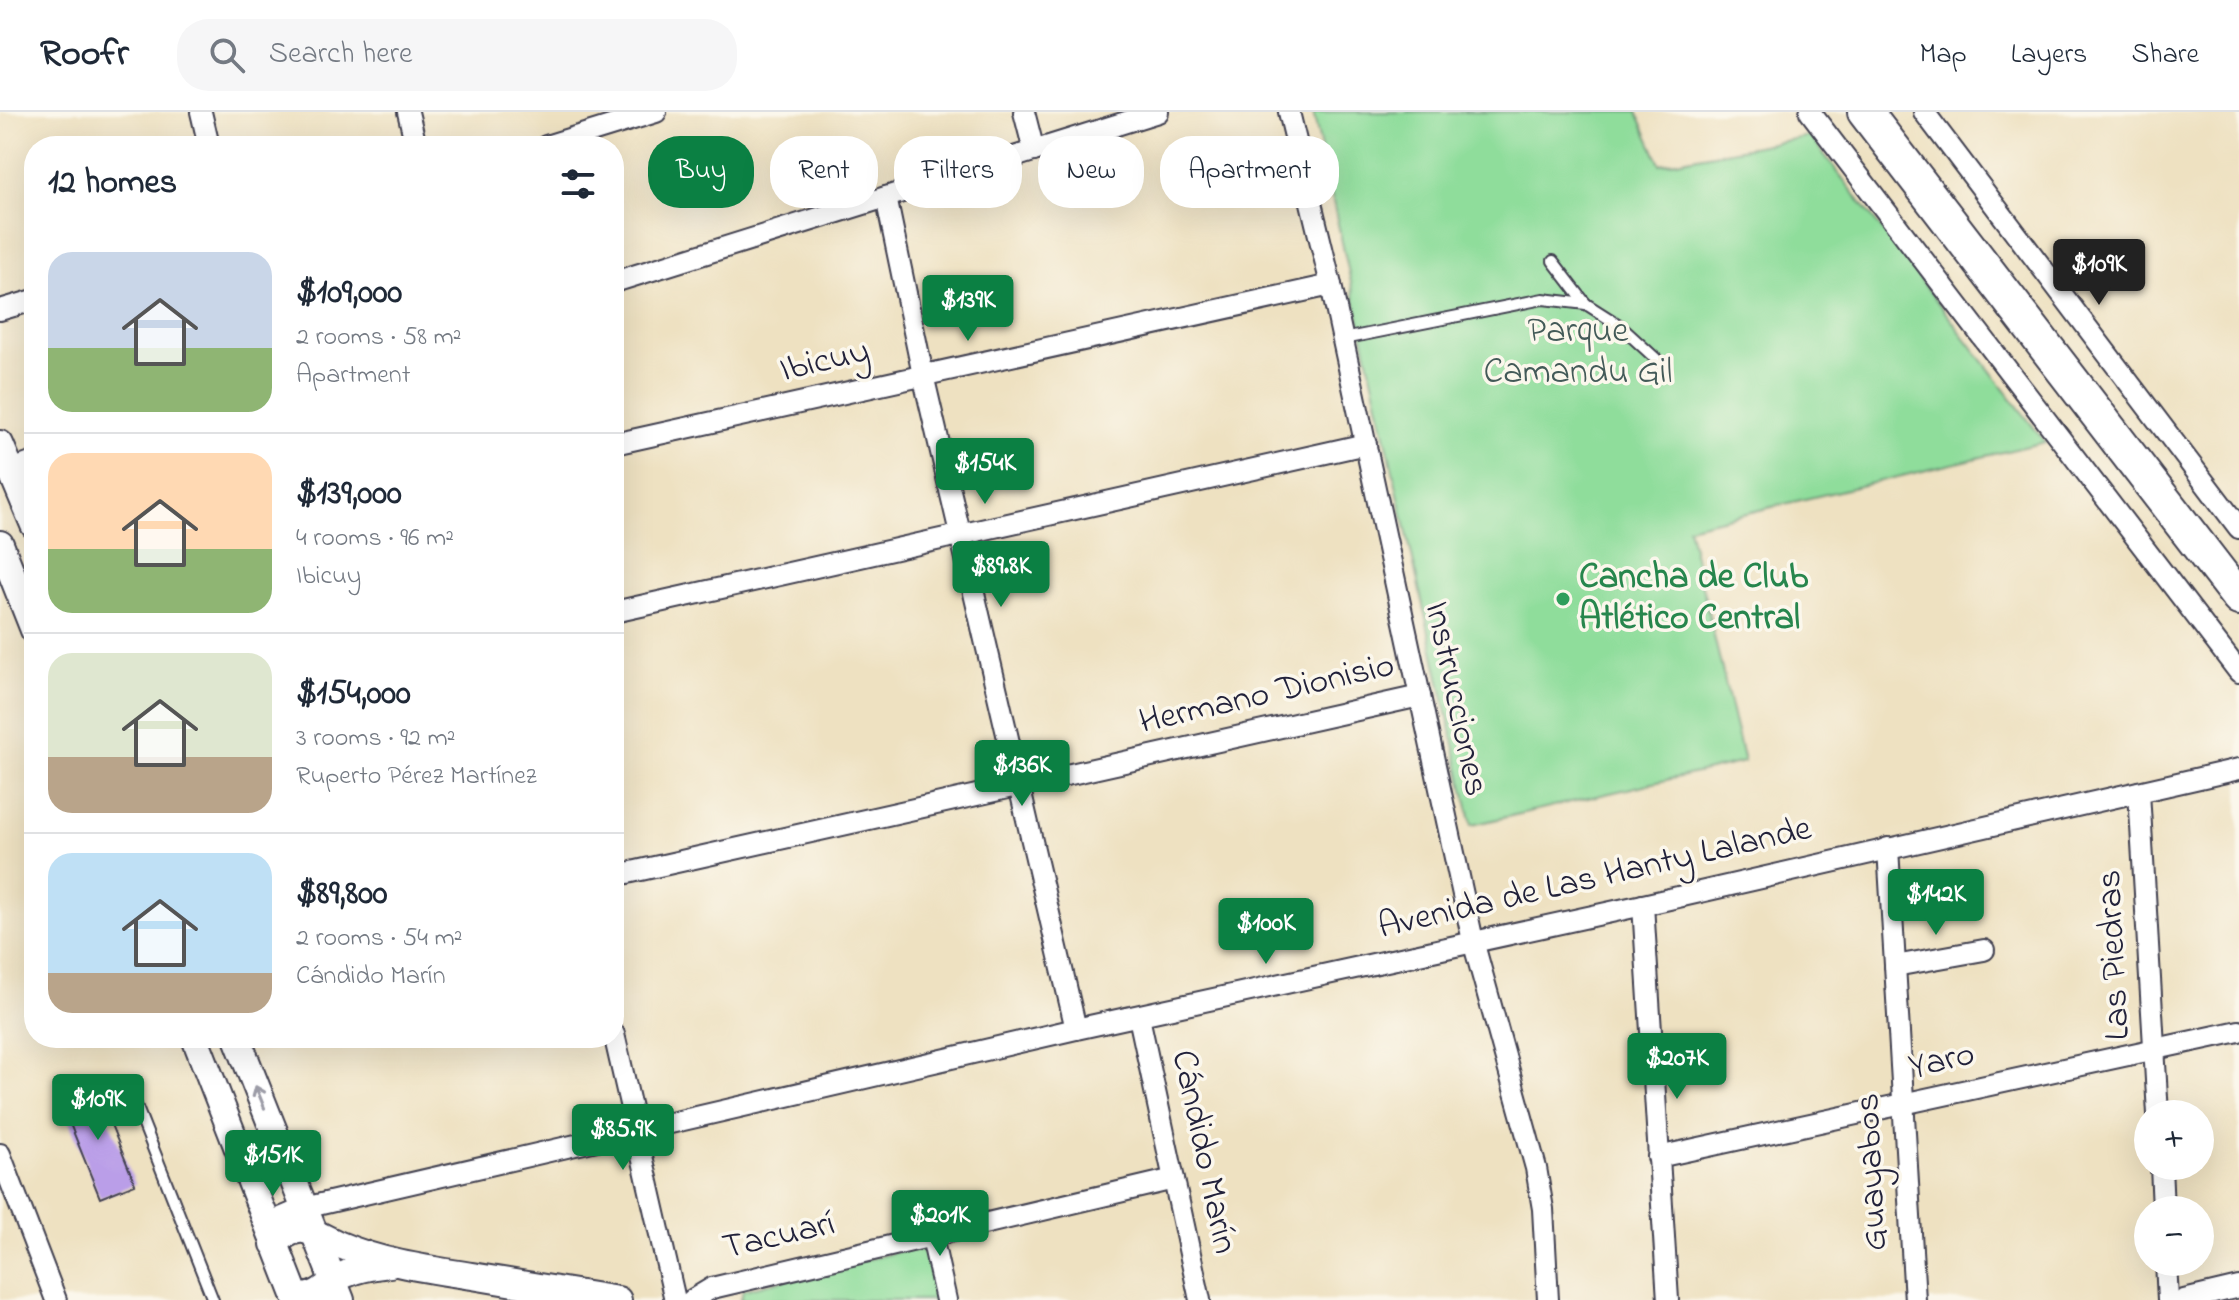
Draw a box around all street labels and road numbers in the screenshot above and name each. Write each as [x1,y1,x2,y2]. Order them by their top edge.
street label: Ibicuy [775,326,875,398]
street label: Instrucciones [1409,597,1501,801]
street label: Hermano Dionisio [1134,640,1400,750]
street label: Avenida de Las Hanty Lalande [1373,803,1818,955]
street label: Las Piedras [2084,868,2146,1042]
street label: Yaro [1904,1029,1980,1095]
street label: Cándido Marín [1156,1045,1250,1259]
street label: Guayabos [1842,1092,1904,1252]
street label: Tacuarí [718,1198,840,1276]

